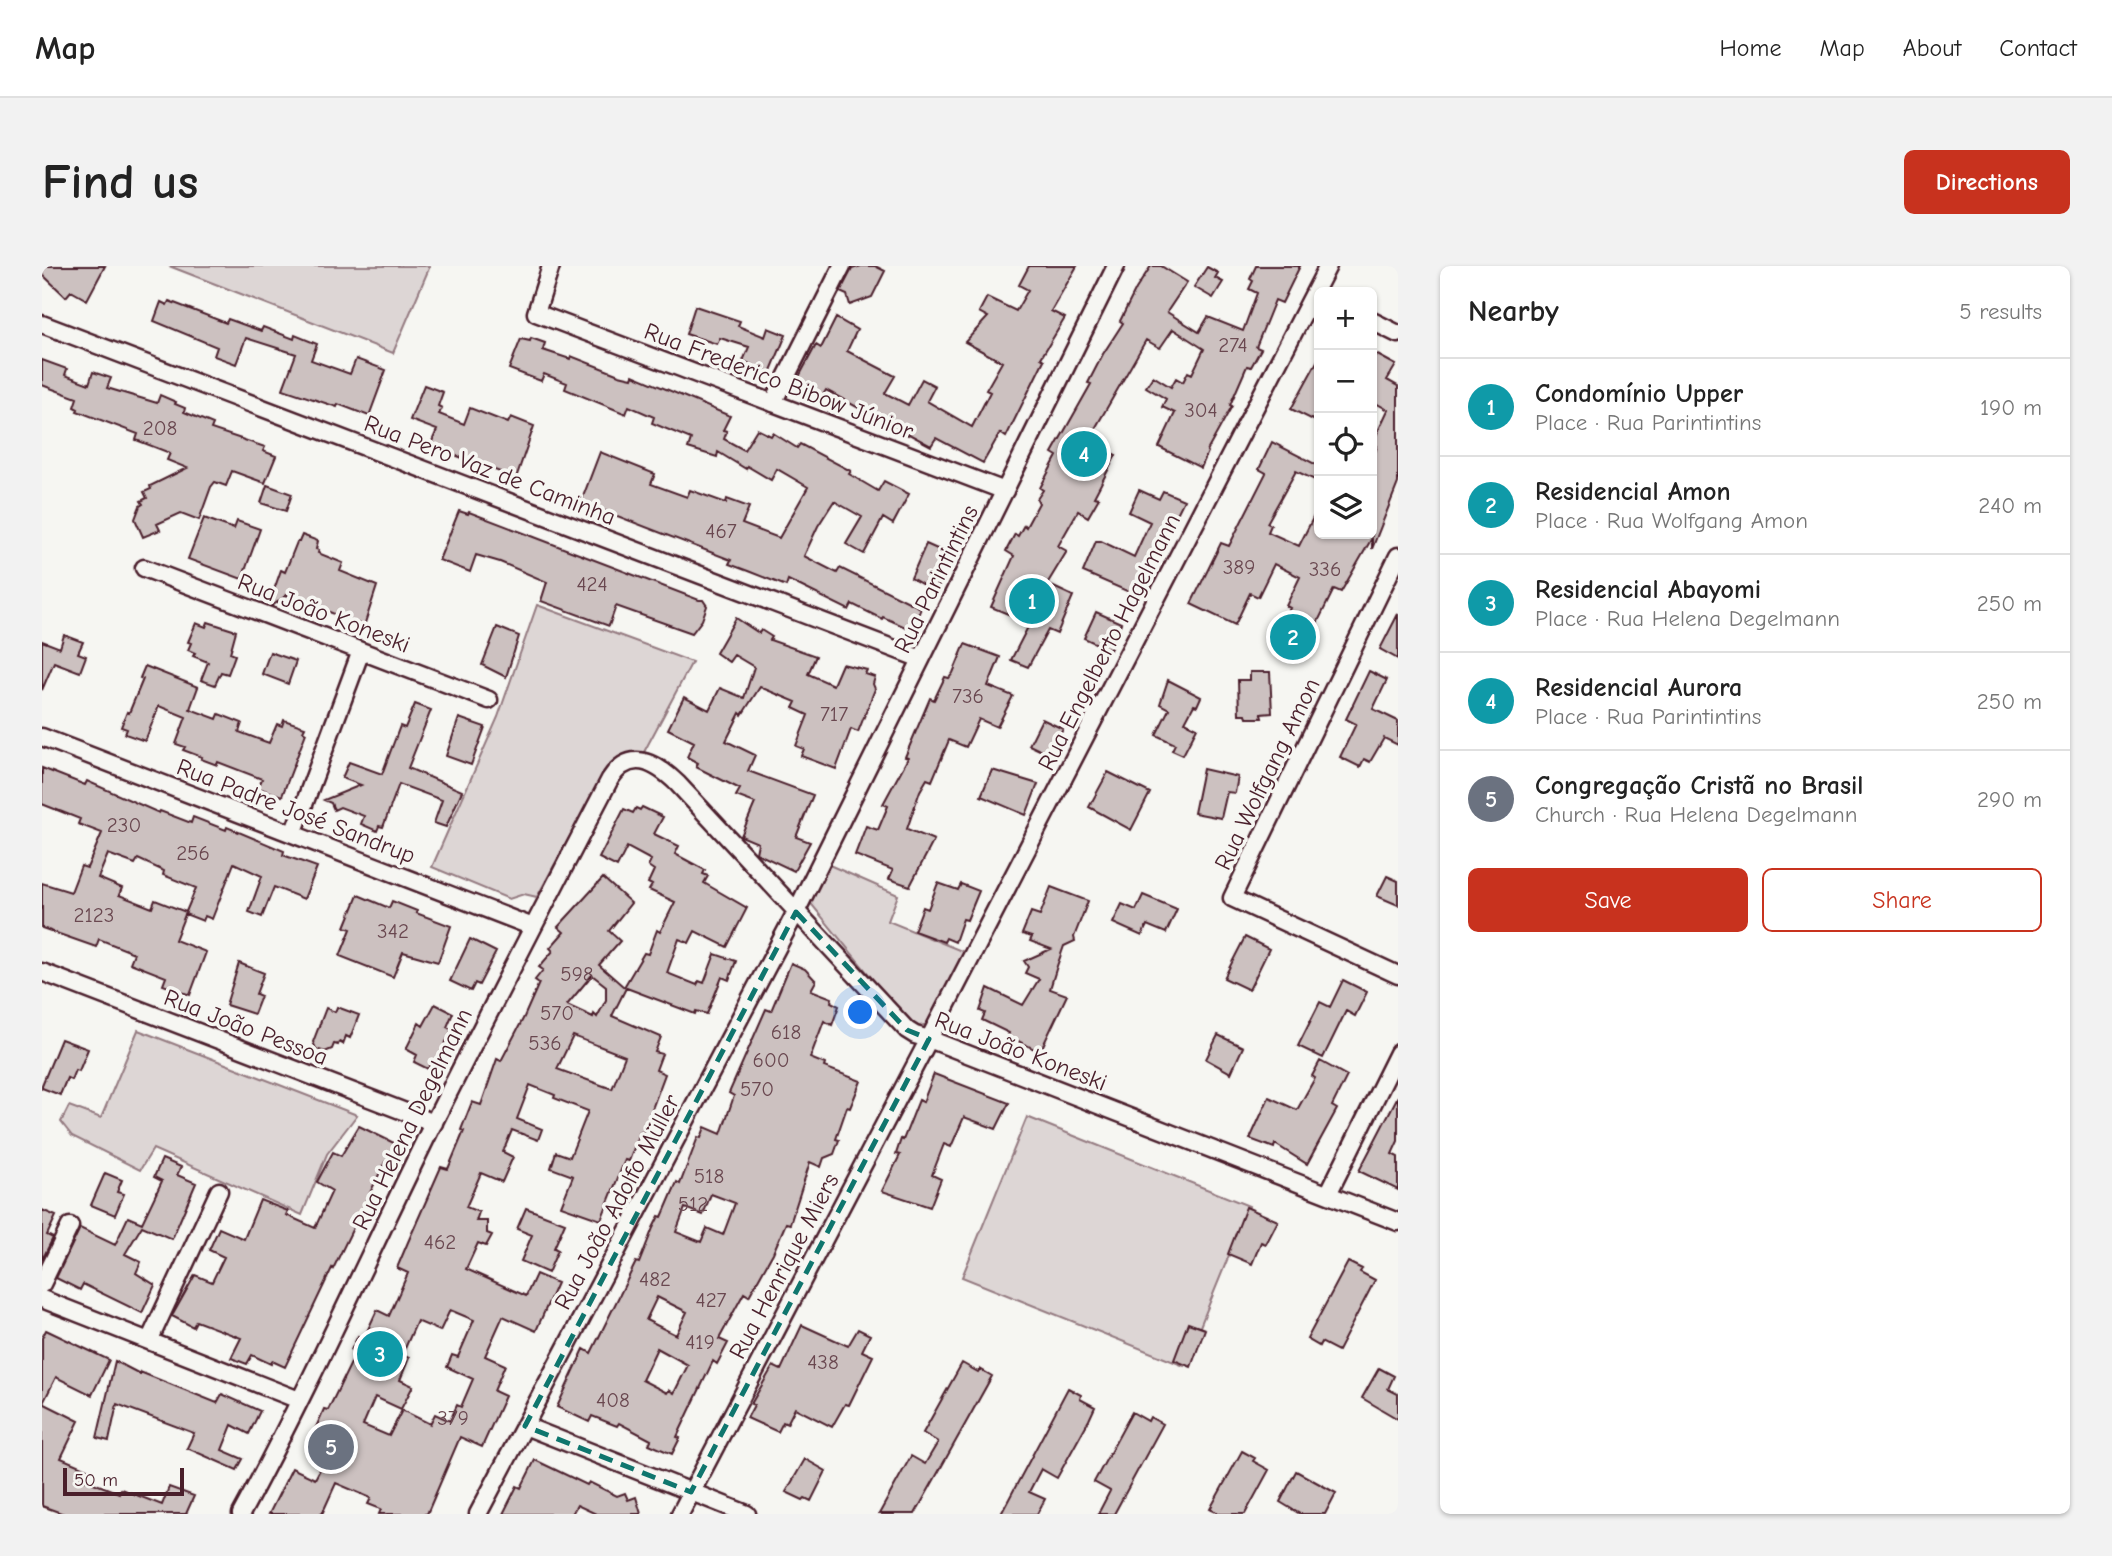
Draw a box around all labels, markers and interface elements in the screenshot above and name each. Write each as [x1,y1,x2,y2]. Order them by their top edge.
text: Map [35,29,96,67]
text: Home [1720,34,1781,62]
text: Map [1819,34,1865,62]
text: About [1903,34,1961,62]
text: Contact [1999,34,2077,62]
button: Directions [1904,150,2070,214]
text: Find us [42,154,198,210]
map controls [1314,287,1377,539]
button: + [1314,287,1377,350]
text: Nearby [1468,294,1559,329]
text: 5 results [1959,298,2042,325]
street label: Rua Frederico Bibow Júnior [640,317,918,446]
house number: 274 [1218,333,1248,357]
button: − [1314,350,1377,413]
text: Condomínio Upper [1535,379,1743,409]
text: 1 [1486,394,1496,421]
text: 190 m [1980,394,2042,421]
house number: 304 [1184,398,1218,422]
street label: Rua Pero Vaz de Caminha [360,409,620,531]
text: Place · Rua Parintintins [1535,409,1761,436]
button: locate [1314,413,1377,476]
house number: 208 [143,416,177,440]
pin: 4 [1061,428,1107,480]
button: layers [1314,476,1377,539]
text: Residencial Amon [1535,477,1731,507]
text: 2 [1485,492,1497,519]
text: 240 m [1978,492,2042,519]
street label: Rua Parintintins [888,500,984,658]
text: Place · Rua Wolfgang Amon [1535,507,1808,534]
street label: Rua Engelberto Hagelmann [1032,509,1186,775]
house number: 467 [705,519,737,543]
house number: 389 [1223,555,1255,579]
house number: 336 [1309,557,1341,581]
street label: Rua João Koneski [234,567,414,659]
house number: 424 [576,572,608,596]
pin: 1 [1009,575,1055,627]
text: Residencial Abayomi [1535,575,1761,605]
text: 3 [1485,590,1497,617]
text: 250 m [1977,590,2042,617]
text: Place · Rua Helena Degelmann [1535,605,1840,632]
pin: 2 [1270,611,1316,663]
text: Residencial Aurora [1535,673,1742,703]
street label: Rua Wolfgang Amon [1208,674,1326,874]
house number: 736 [952,684,984,708]
text: 4 [1486,688,1496,715]
text: 250 m [1977,688,2042,715]
house number: 717 [820,702,848,726]
text: Place · Rua Parintintins [1535,703,1761,730]
street label: Rua Padre José Sandrup [173,753,419,869]
text: Congregação Cristã no Brasil [1535,771,1863,801]
text: 5 [1485,786,1497,813]
text: 290 m [1977,786,2042,813]
text: Church · Rua Helena Degelmann [1535,801,1858,828]
house number: 230 [107,813,141,837]
house number: 256 [176,841,210,865]
button: Save [1468,868,1748,932]
button: Share [1762,868,2042,932]
house number: 2123 [74,903,114,927]
house number: 342 [377,919,409,943]
house number: 598 [560,962,594,986]
street label: Rua João Pessoa [160,983,332,1071]
your location [843,995,877,1029]
house number: 570 [540,1001,574,1025]
street label: Rua Helena Degelmann [346,1004,478,1234]
street label: Rua João Koneski [931,1005,1111,1097]
house number: 618 [771,1020,801,1044]
house number: 536 [528,1031,562,1055]
house number: 600 [753,1048,789,1072]
house number: 570 [740,1077,774,1101]
street label: Rua João Adolfo Müller [548,1089,686,1314]
house number: 518 [694,1164,724,1188]
street label: Rua Henrique Miers [723,1168,845,1364]
house number: 512 [678,1192,708,1216]
house number: 462 [424,1230,456,1254]
house number: 482 [639,1267,671,1291]
house number: 427 [695,1288,727,1312]
pin: 3 [357,1328,403,1380]
house number: 419 [685,1330,715,1354]
house number: 438 [807,1350,839,1374]
house number: 408 [596,1388,630,1412]
house number: 379 [437,1406,469,1430]
pin: 5 [308,1421,354,1473]
scale bar [63,1465,184,1497]
text: 50 m [74,1469,118,1491]

